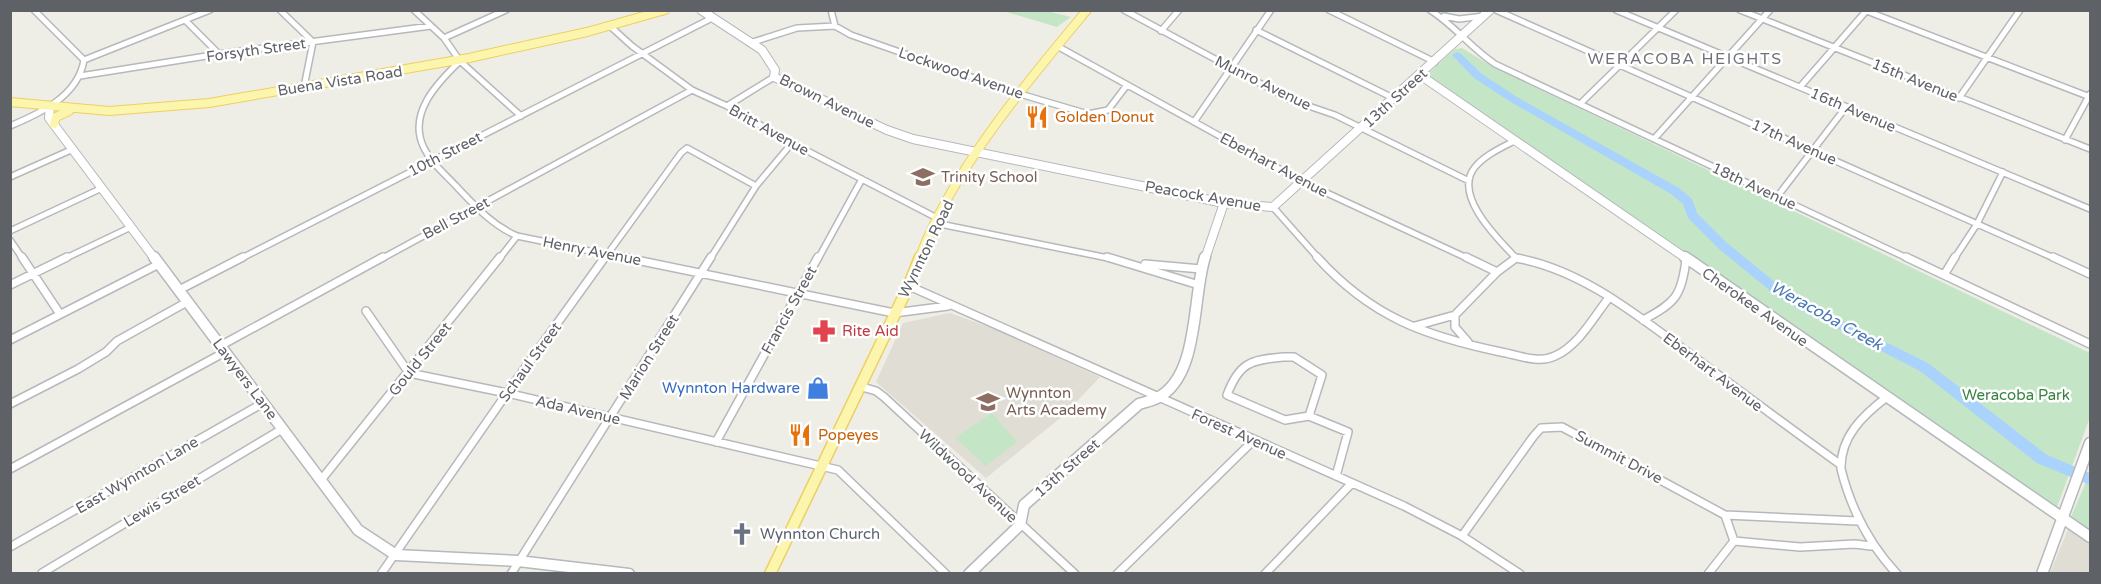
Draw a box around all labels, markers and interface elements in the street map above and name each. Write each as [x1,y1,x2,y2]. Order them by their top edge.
street label: Forsyth Street [205,34,307,66]
street label: Lockwood Avenue [896,43,1026,103]
district label: WERACOBA HEIGHTS [1587,49,1783,69]
street label: Munro Avenue [1212,52,1314,114]
street label: 15th Avenue [1869,55,1961,105]
street label: Buena Vista Road [276,62,404,100]
street label: 13th Street [1359,64,1431,132]
street label: Brown Avenue [777,70,877,132]
street label: 16th Avenue [1807,84,1899,136]
street label: Britt Avenue [726,101,812,159]
restaurant icon: Golden Donut [1024,104,1050,130]
place label: Golden Donut [1055,108,1155,126]
street label: 17th Avenue [1749,115,1839,169]
street label: 10th Street [405,128,485,180]
street label: Eberhart Avenue [1217,129,1331,201]
street label: 18th Avenue [1709,159,1799,213]
school or university icon: Trinity School [910,164,936,190]
place label: Trinity School [941,168,1038,186]
street label: Peacock Avenue [1144,177,1262,215]
street label: Bell Street [420,193,493,243]
street label: Wynnton Road [895,197,957,301]
street label: Henry Avenue [541,233,643,269]
street label: Francis Street [757,263,821,357]
street label: Cherokee Avenue [1699,264,1811,350]
water label: Weracoba Creek [1767,277,1887,355]
street label: Marion Street [616,311,683,403]
street label: Gould Street [385,318,455,399]
street label: Schaul Street [495,318,565,405]
pharmacy icon: Rite Aid [811,318,837,344]
place label: Rite Aid [842,322,899,340]
street label: Eberhart Avenue [1660,329,1766,415]
street label: Lawyers Lane [209,335,281,423]
shop icon: Wynnton Hardware [805,375,831,401]
place label: Wynnton Hardware [662,379,800,397]
place label: Wynnton Arts Academy [1006,384,1107,419]
park label: Weracoba Park [1962,386,2070,404]
school or university icon: Wynnton Arts Academy [975,389,1001,415]
street label: Ada Avenue [534,392,622,428]
street label: Forest Avenue [1189,405,1289,463]
restaurant icon: Popeyes [787,422,813,448]
street label: Wildwood Avenue [915,425,1021,527]
place label: Popeyes [818,426,879,444]
street label: Summit Drive [1572,426,1666,488]
street label: East Wynnton Lane [73,433,201,517]
street label: 13th Street [1031,435,1103,501]
street label: Lewis Street [120,471,204,531]
church icon: Wynnton Church [729,521,755,547]
place label: Wynnton Church [760,525,880,543]

